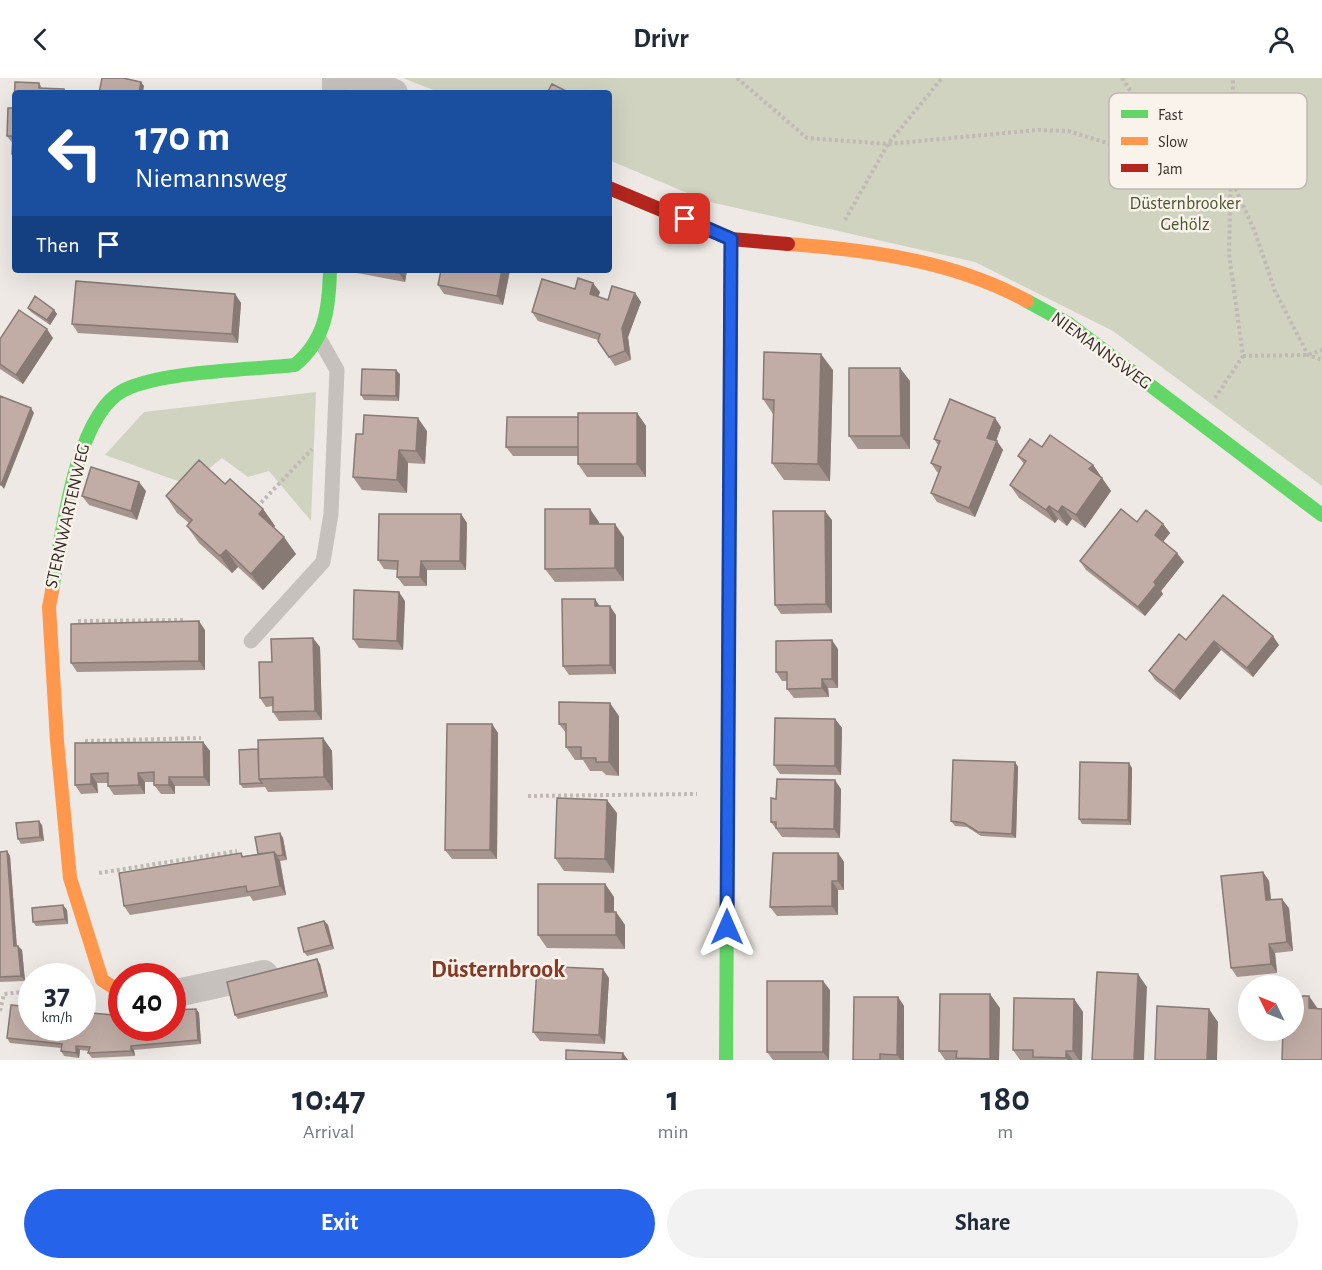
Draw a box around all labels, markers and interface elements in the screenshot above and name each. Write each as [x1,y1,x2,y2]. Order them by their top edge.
icon: back [24,23,57,56]
icon: person [1265,23,1298,56]
text: Drivr [633,25,689,52]
legend [1109,93,1307,189]
text: Fast [1158,107,1183,123]
icon: left [36,114,114,192]
text: 170 m [135,116,230,158]
text: Slow [1158,134,1188,150]
text: Jam [1158,161,1183,177]
text: Niemannsweg [135,165,287,192]
pin [659,193,710,244]
park label: Düsternbrooker Gehölz [1130,195,1241,234]
icon: arrive [668,202,701,235]
icon: arrive [92,228,125,261]
text: Then [36,234,80,256]
street label: NIEMANNSWEG [1048,309,1154,393]
street label: STERNWARTENWEG [43,442,93,590]
position arrow [695,895,759,959]
district label: Düsternbrook [431,958,565,982]
speed limit sign: 40 [108,963,186,1041]
north arrow [1238,975,1304,1041]
map controls [1238,975,1304,1041]
text: 37 [44,980,70,1010]
text: km/h [42,1010,72,1025]
text: 10:47 [292,1081,366,1117]
text: 1 [667,1081,680,1117]
text: 180 [981,1081,1030,1117]
text: Arrival [303,1122,354,1142]
text: min [657,1122,689,1142]
text: m [997,1122,1013,1142]
button: Exit [24,1189,655,1258]
button: Share [667,1189,1298,1258]

